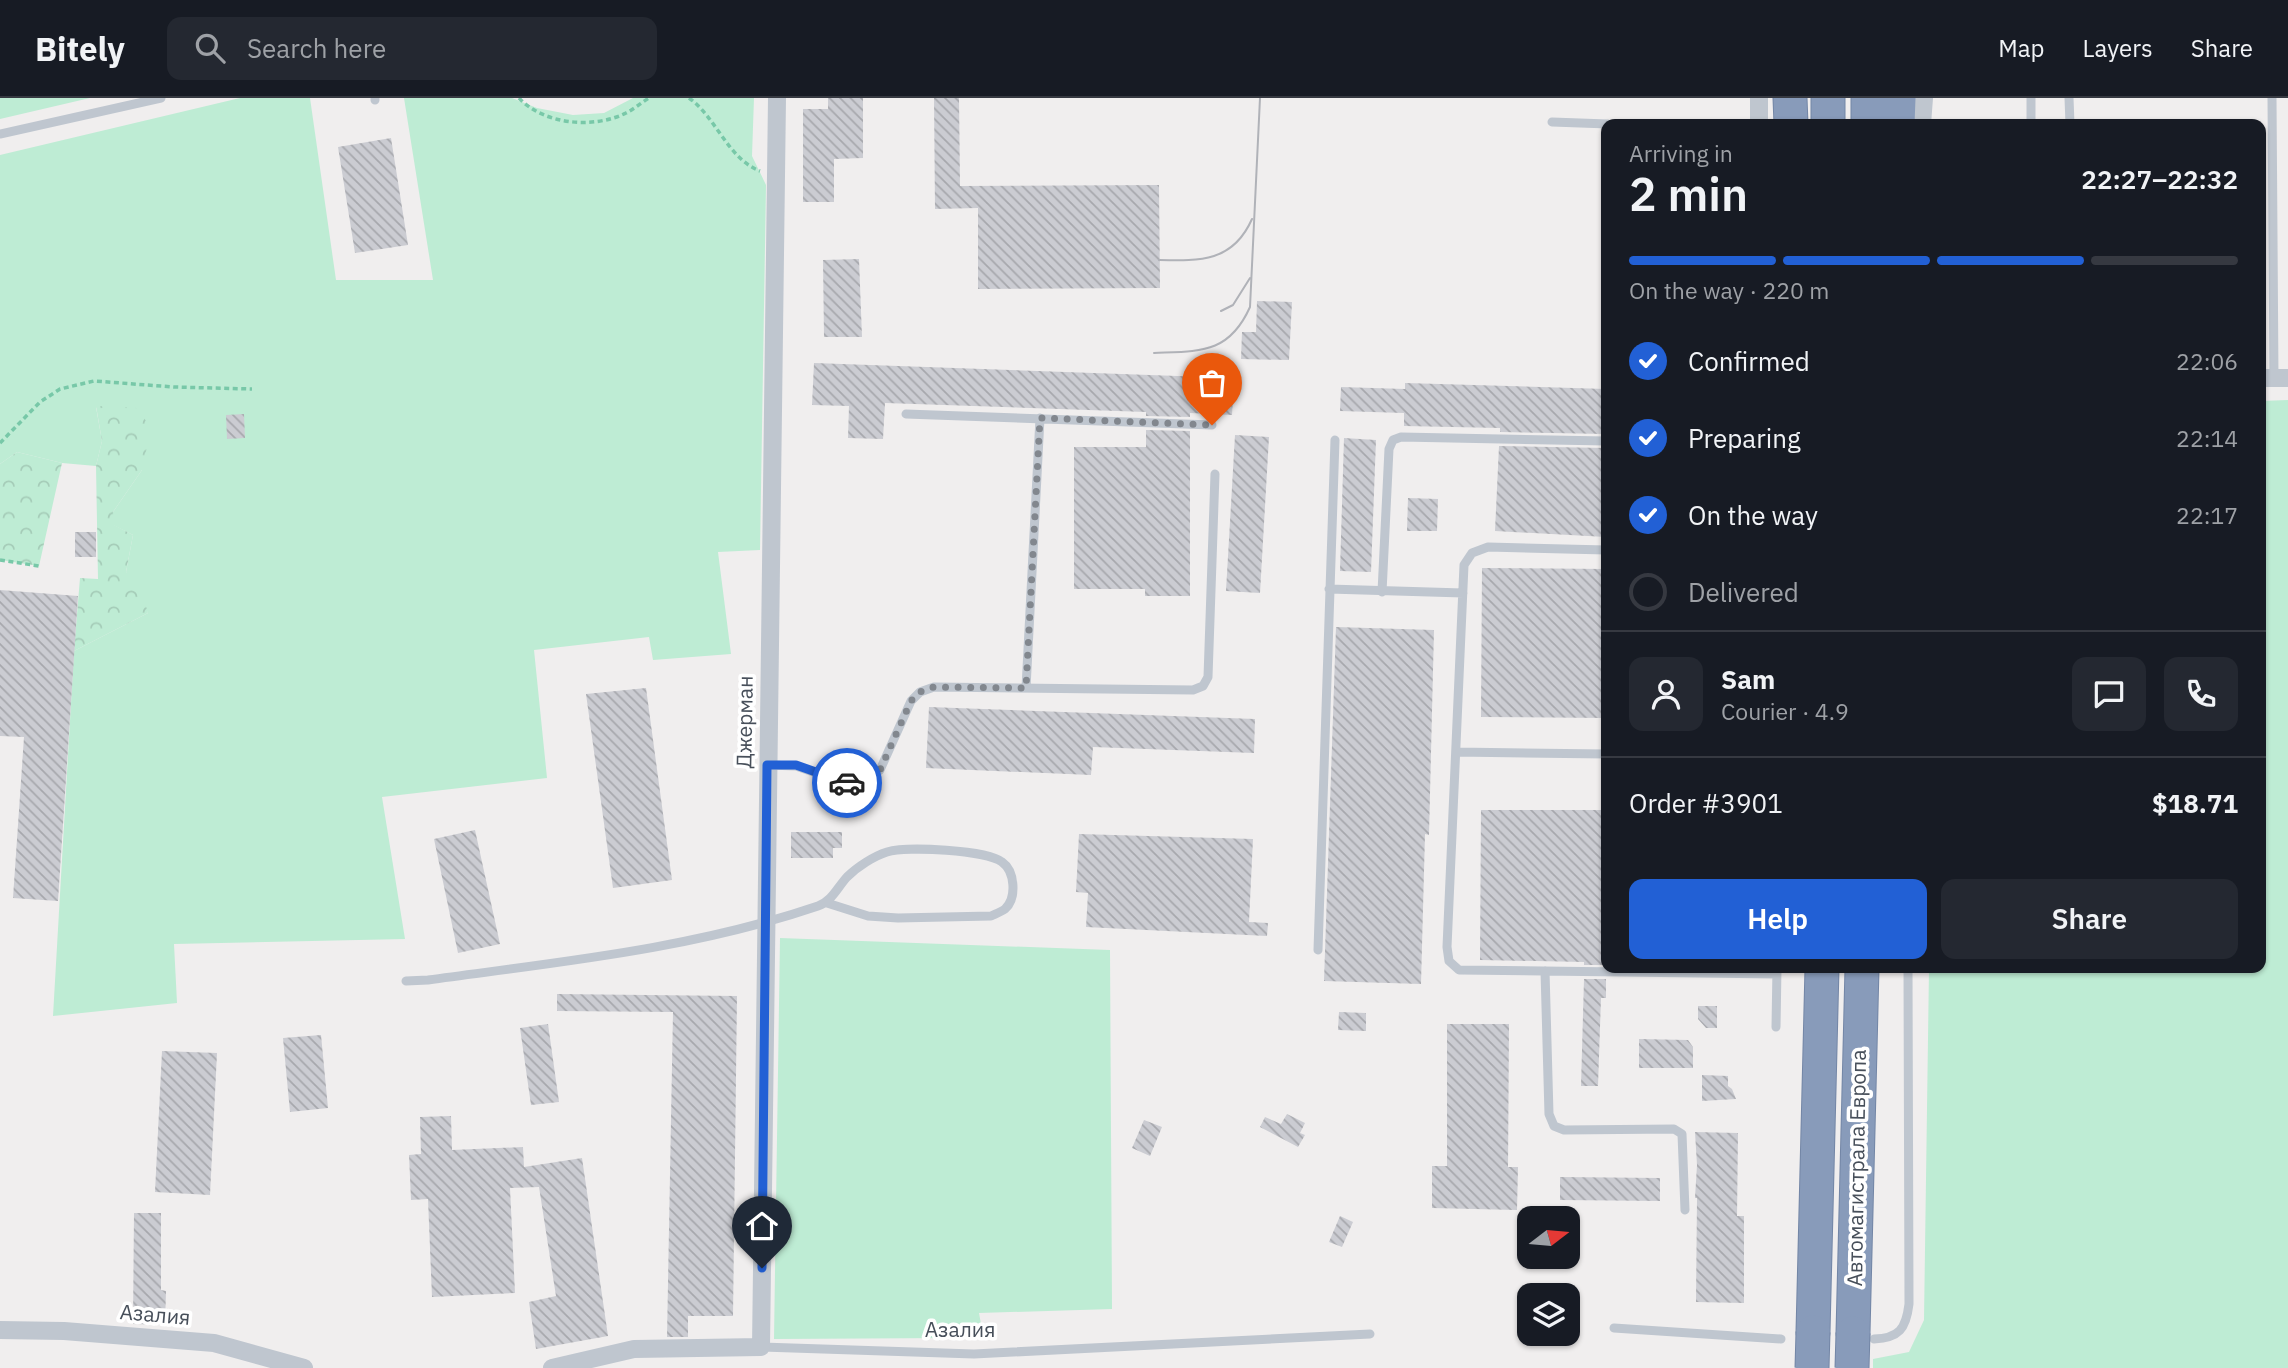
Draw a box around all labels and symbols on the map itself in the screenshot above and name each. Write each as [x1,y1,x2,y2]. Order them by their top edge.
pin [1182,353,1242,425]
street label: Джерман [729,675,759,769]
courier [812,748,882,818]
street label: Автомагистрала Европа [1840,1049,1872,1287]
pin [732,1196,792,1268]
north arrow [1517,1206,1580,1269]
street label: Азалия [119,1297,192,1331]
street label: Азалия [925,1315,995,1343]

